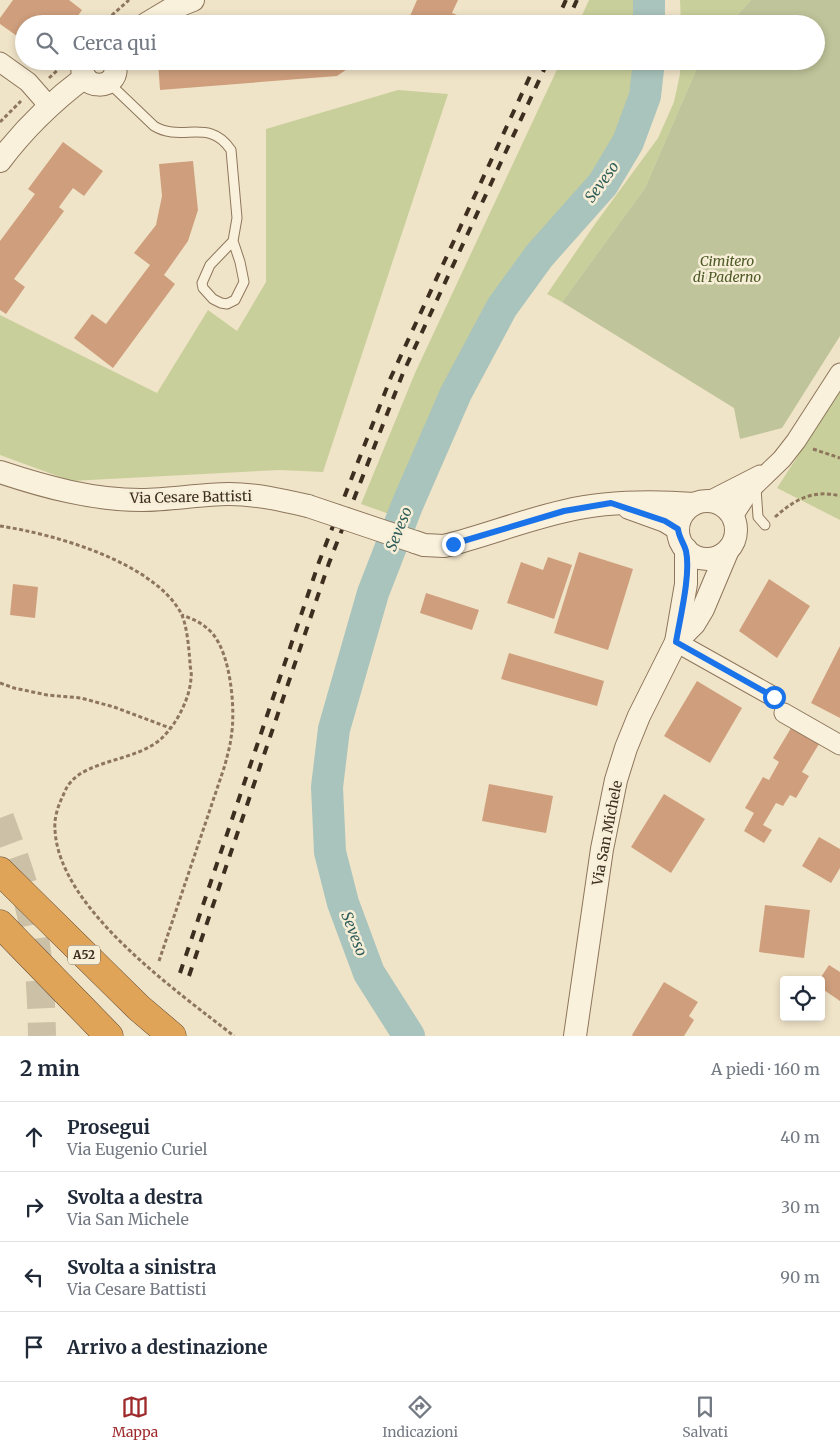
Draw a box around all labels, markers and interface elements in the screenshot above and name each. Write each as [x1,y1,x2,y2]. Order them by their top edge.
search box [15,15,825,70]
icon: search [33,29,61,57]
text: Cerca qui [73,31,157,55]
water label: Seveso [580,158,623,206]
park label: Cimitero di Paderno [693,252,761,286]
street label: Via Cesare Battisti [129,487,253,507]
water label: Seveso [381,504,416,554]
route end [442,533,465,556]
route start [763,686,786,709]
street label: Via San Michele [588,779,626,888]
water label: Seveso [337,909,372,959]
road number: A52 [68,946,100,964]
map controls [780,976,825,1021]
button: locate [780,976,825,1021]
text: 2 min [20,1055,80,1082]
text: A piedi · 160 m [711,1059,820,1079]
text: Prosegui [67,1115,150,1139]
icon: ahead [20,1123,48,1151]
text: 40 m [780,1127,820,1147]
text: Via Eugenio Curiel [67,1139,207,1159]
text: Svolta a destra [67,1185,203,1209]
icon: right [20,1193,48,1221]
text: 30 m [781,1197,820,1217]
text: Via San Michele [67,1209,189,1229]
text: Svolta a sinistra [67,1255,216,1279]
icon: left [20,1263,48,1291]
text: 90 m [780,1267,820,1287]
text: Via Cesare Battisti [67,1279,206,1299]
icon: arrive [20,1333,48,1361]
text: Arrivo a destinazione [67,1335,267,1359]
tab: Mappa [112,1393,158,1441]
tab: Indicazioni [382,1393,458,1441]
tab: Salvati [682,1393,728,1441]

